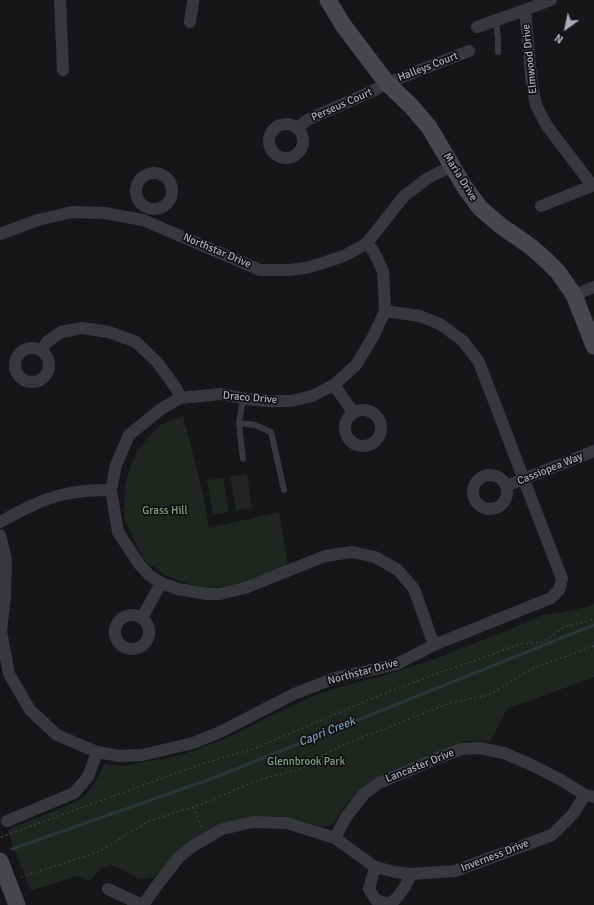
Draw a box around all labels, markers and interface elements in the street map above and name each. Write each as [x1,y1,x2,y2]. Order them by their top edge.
north arrow [546,8,586,48]
street label: Elmwood Drive [520,23,540,95]
text: N [552,31,566,46]
street label: Halleys Court [396,49,460,85]
street label: Perseus Court [309,86,375,124]
street label: Maria Drive [440,150,480,204]
street label: Northstar Drive [181,231,253,271]
street label: Draco Drive [222,389,278,407]
street label: Cassiopea Way [515,450,585,488]
park label: Grass Hill [142,504,188,518]
street label: Northstar Drive [326,656,400,688]
water label: Capri Creek [297,714,357,750]
street label: Lancaster Drive [384,746,456,786]
park label: Glennbrook Park [267,755,345,769]
street label: Inverness Drive [459,837,531,875]

